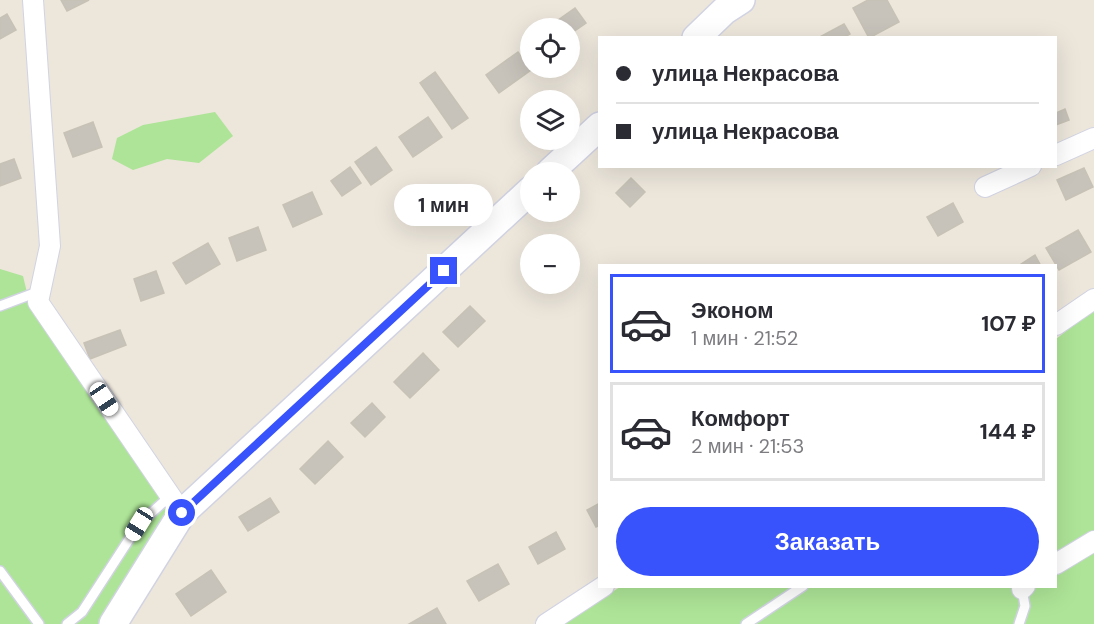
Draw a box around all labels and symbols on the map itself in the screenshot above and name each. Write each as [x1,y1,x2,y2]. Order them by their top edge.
callout: 1 мин [394,184,494,226]
route end [430,257,457,284]
car [86,379,122,419]
route start [168,499,195,526]
car [122,504,156,544]

